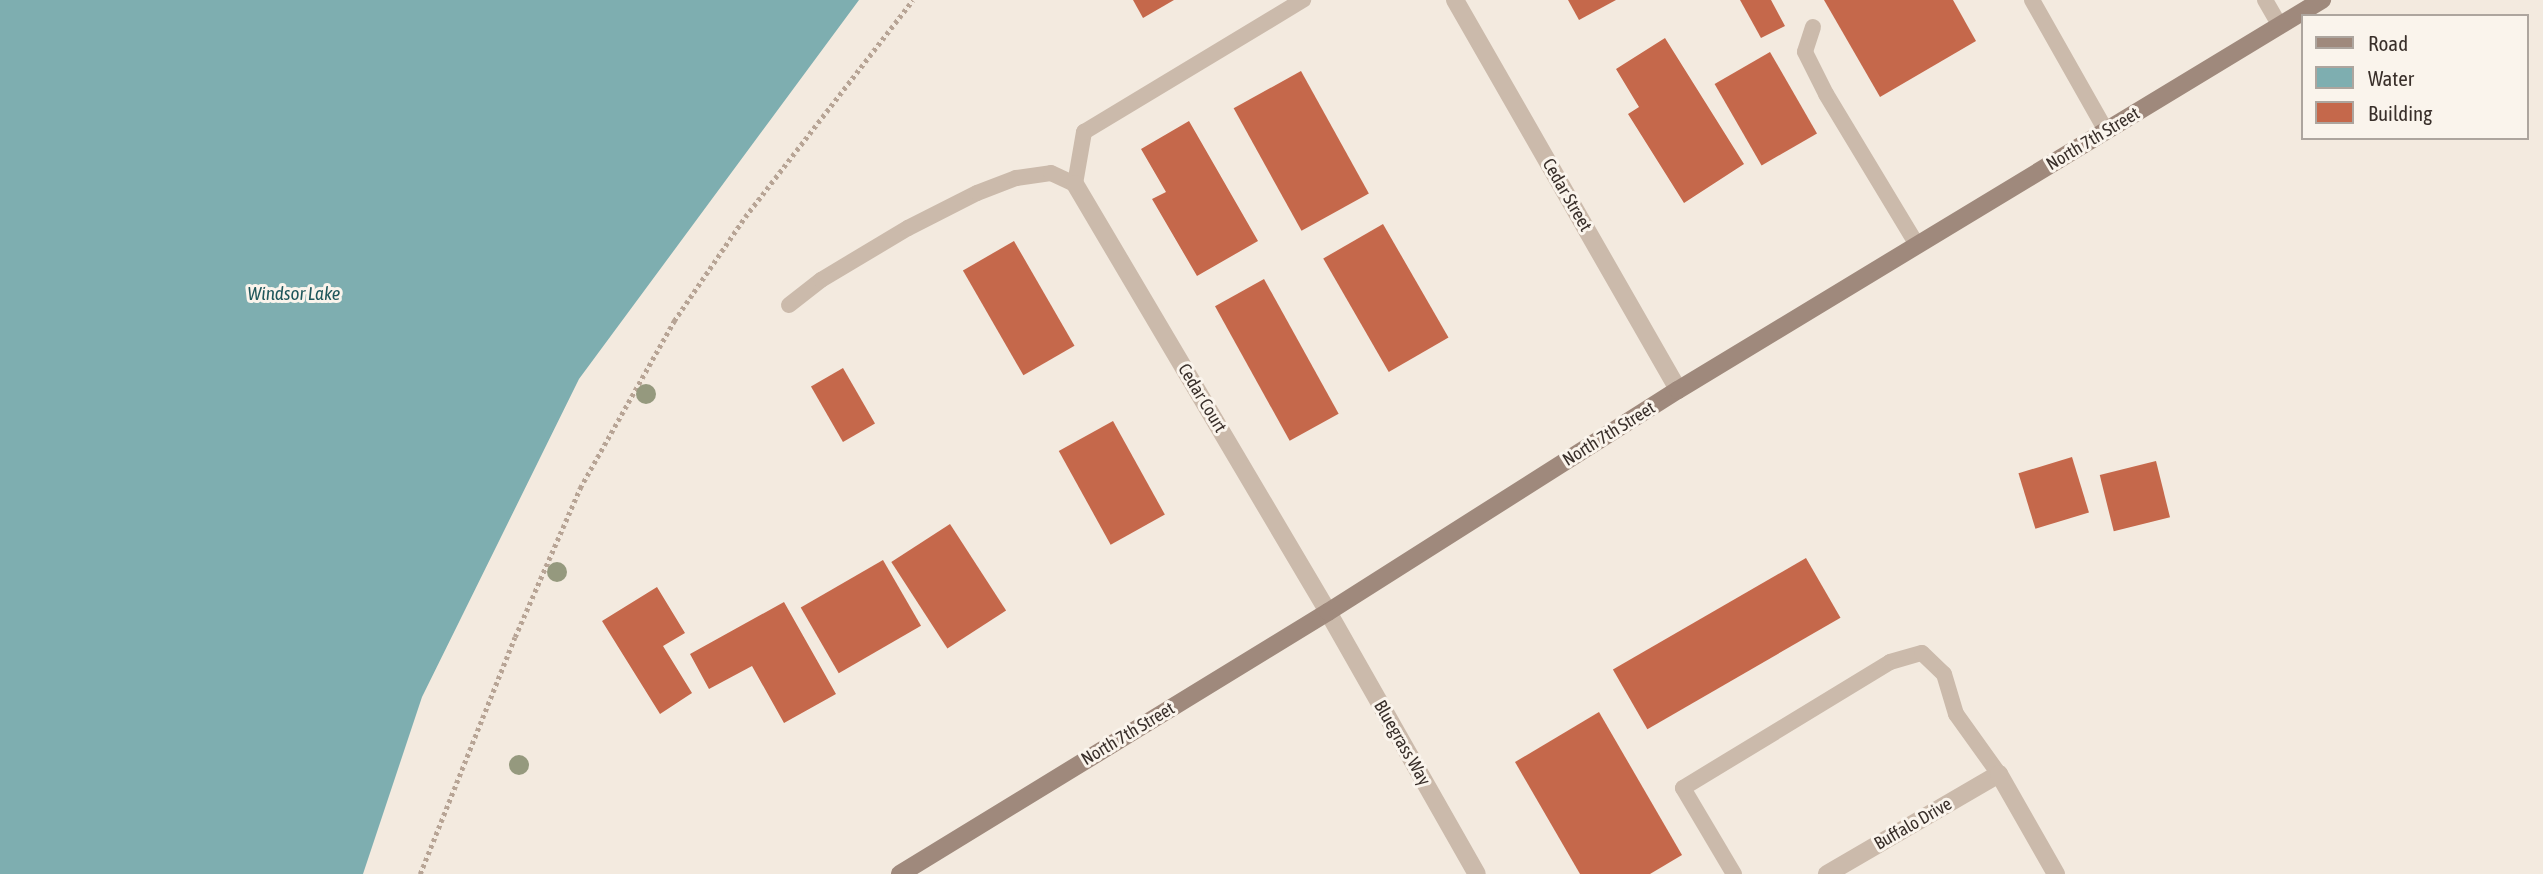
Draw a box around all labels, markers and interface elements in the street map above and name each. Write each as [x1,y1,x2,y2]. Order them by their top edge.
legend [2302,14,2529,140]
text: Road [2368,31,2408,55]
text: Water [2368,66,2414,90]
text: Building [2368,101,2432,125]
street label: North 7th Street [2042,103,2144,175]
street label: Cedar Street [1538,155,1596,235]
water label: Windsor Lake [247,283,341,305]
street label: Cedar Court [1173,360,1231,436]
street label: North 7th Street [1559,397,1659,471]
street label: Bluegrass Way [1369,697,1435,789]
street label: North 7th Street [1077,698,1179,770]
street label: Buffalo Drive [1870,793,1956,855]

